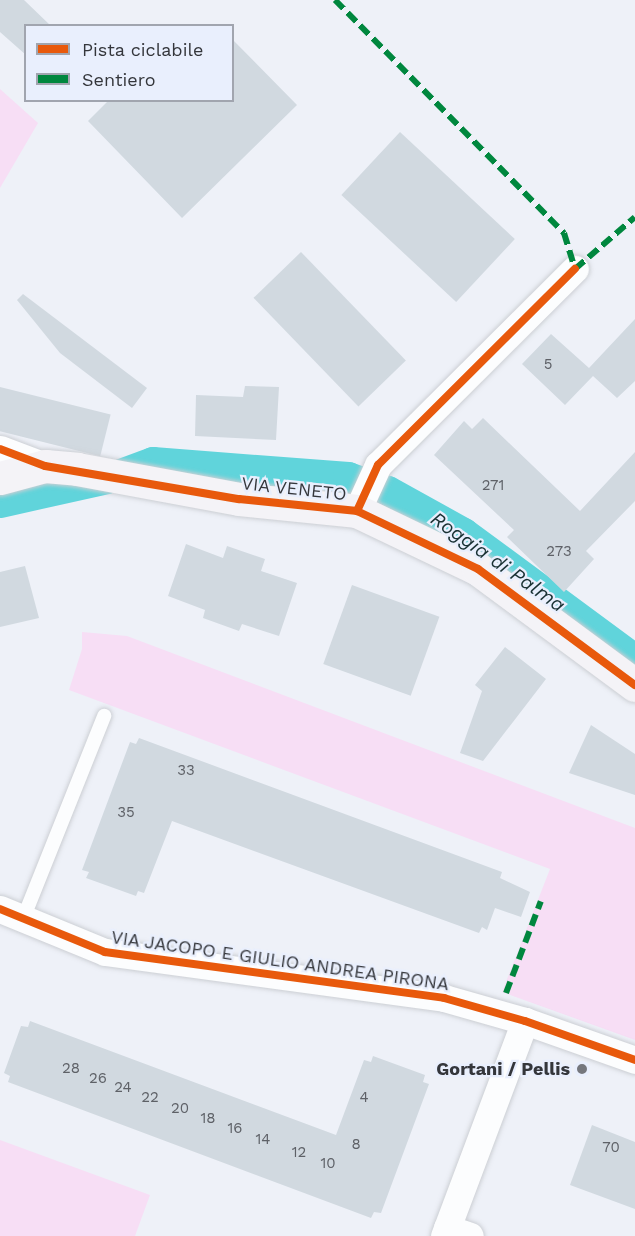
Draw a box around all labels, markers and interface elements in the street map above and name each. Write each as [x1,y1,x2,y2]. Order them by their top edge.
legend [24,24,234,102]
text: Pista ciclabile [82,39,203,60]
text: Sentiero [82,69,156,90]
house number: 5 [544,356,552,374]
street label: VIA VENETO [240,473,348,505]
house number: 271 [482,477,504,495]
water label: Roggia di Palma [426,507,570,617]
house number: 273 [546,543,572,561]
house number: 33 [177,762,195,780]
house number: 35 [117,804,135,822]
street label: VIA JACOPO E GIULIO ANDREA PIRONA [108,926,452,996]
place label: Gortani / Pellis [436,1058,570,1080]
house number: 28 [62,1060,80,1078]
marker: Gortani / Pellis [575,1062,589,1076]
house number: 26 [89,1070,107,1088]
house number: 24 [114,1079,132,1097]
house number: 22 [141,1089,159,1107]
house number: 4 [359,1089,369,1107]
house number: 20 [171,1100,189,1118]
house number: 18 [200,1110,216,1128]
house number: 16 [228,1120,242,1138]
house number: 14 [255,1131,271,1149]
house number: 8 [351,1136,361,1154]
house number: 70 [602,1139,620,1157]
house number: 12 [292,1144,306,1162]
house number: 10 [320,1155,336,1173]

